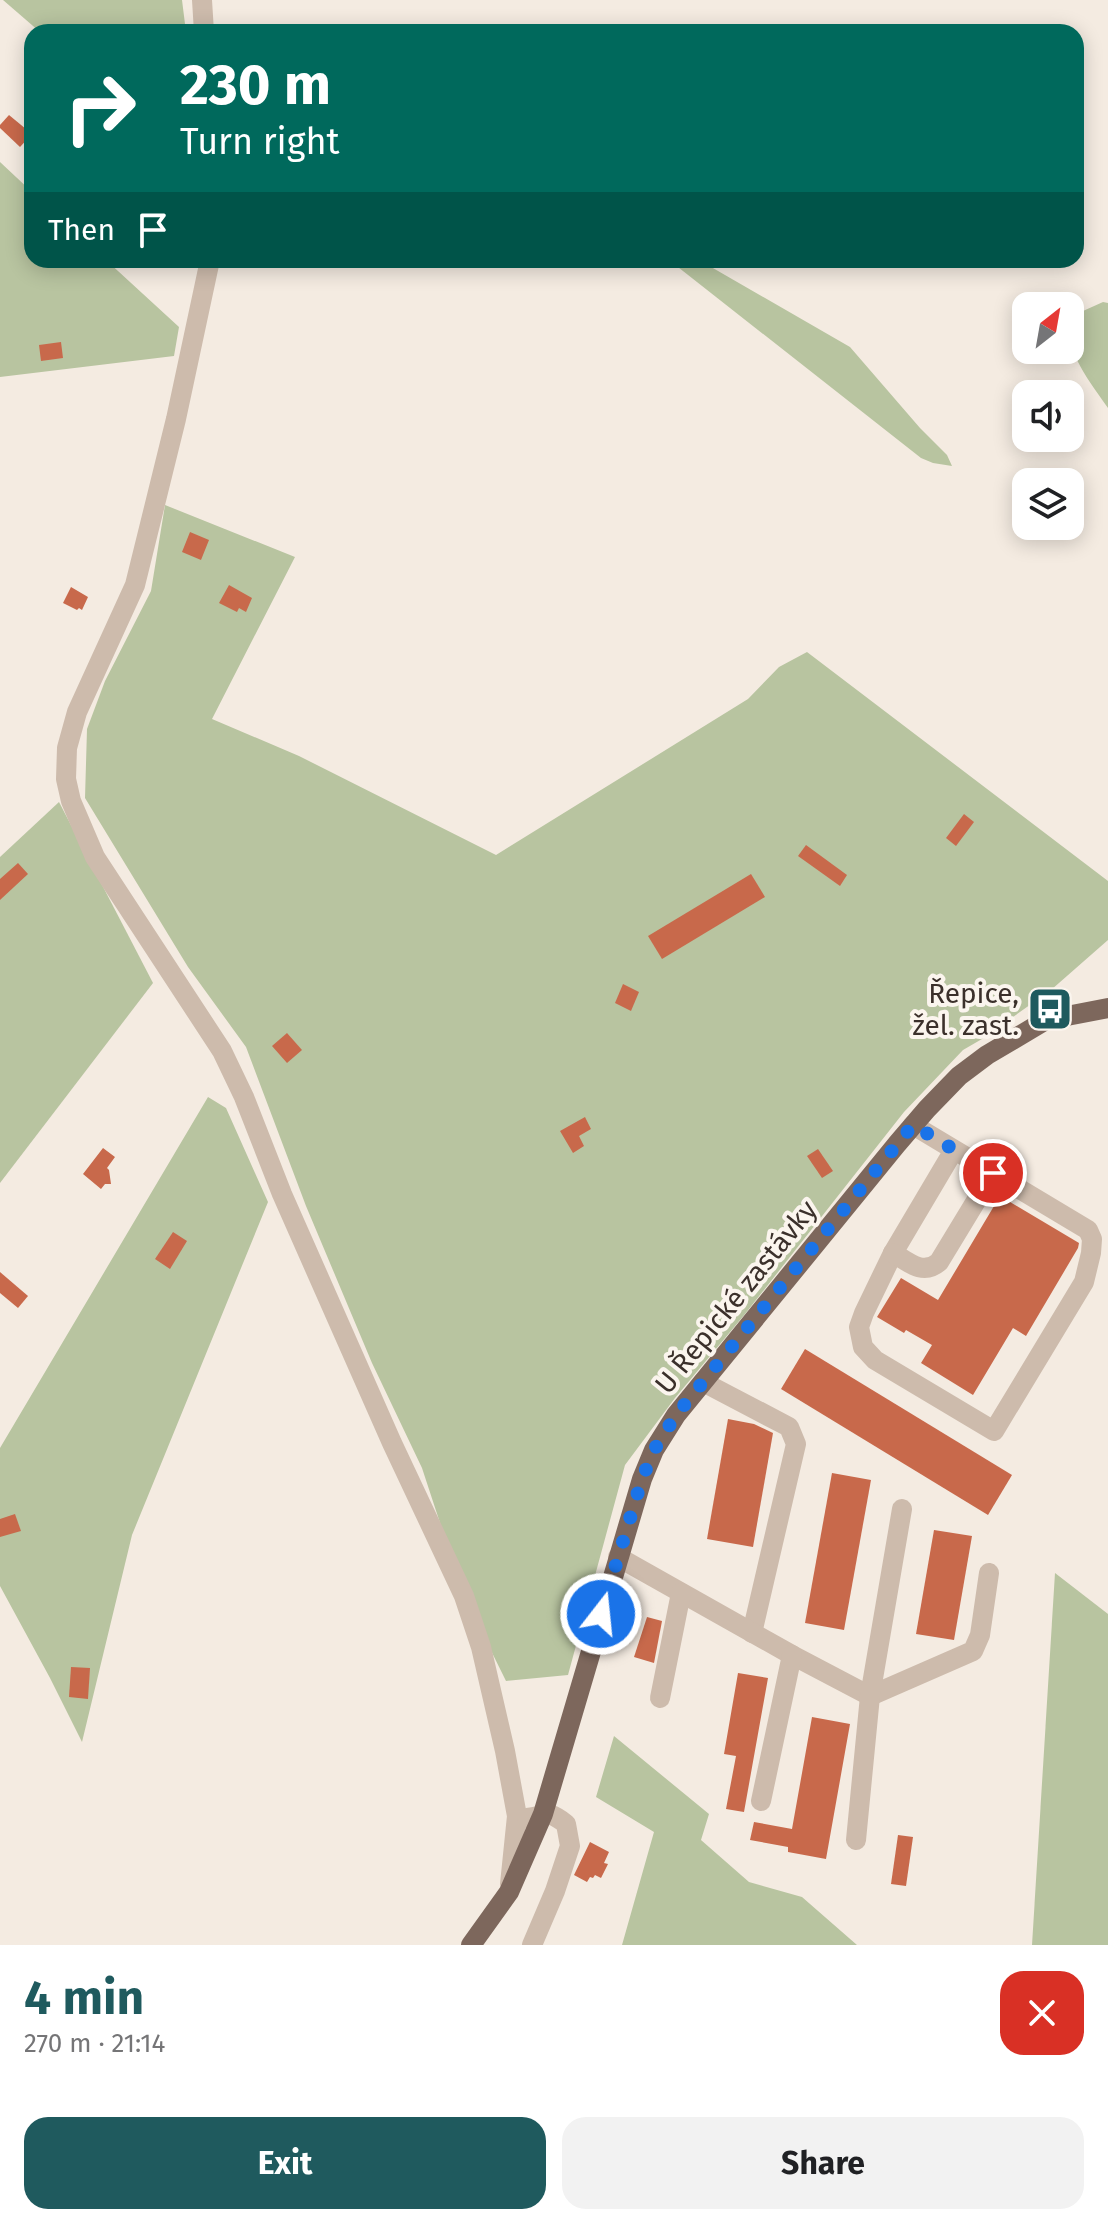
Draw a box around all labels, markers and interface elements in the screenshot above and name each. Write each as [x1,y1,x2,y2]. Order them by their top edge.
text: 230 m [180,52,331,119]
icon: right [48,56,152,160]
text: Turn right [180,120,340,164]
icon: arrive [131,208,175,252]
text: Then [48,212,115,248]
north arrow [1012,292,1084,364]
map controls [1012,292,1084,540]
button: sound [1012,380,1084,452]
button: layers [1012,468,1084,540]
place label: Řepice, žel. zast. [912,977,1019,1042]
bus stop icon: Řepice, žel. zast. [1026,985,1074,1033]
pin [959,1139,1027,1207]
icon: arrive [971,1151,1015,1195]
street label: U Řepické zastávky [648,1194,824,1400]
position arrow [559,1572,643,1656]
text: 4 min [24,1969,144,2027]
button: close [1000,1971,1084,2055]
text: 270 m · 21:14 [24,2028,165,2059]
button: Exit [24,2117,546,2209]
button: Share [562,2117,1084,2209]

